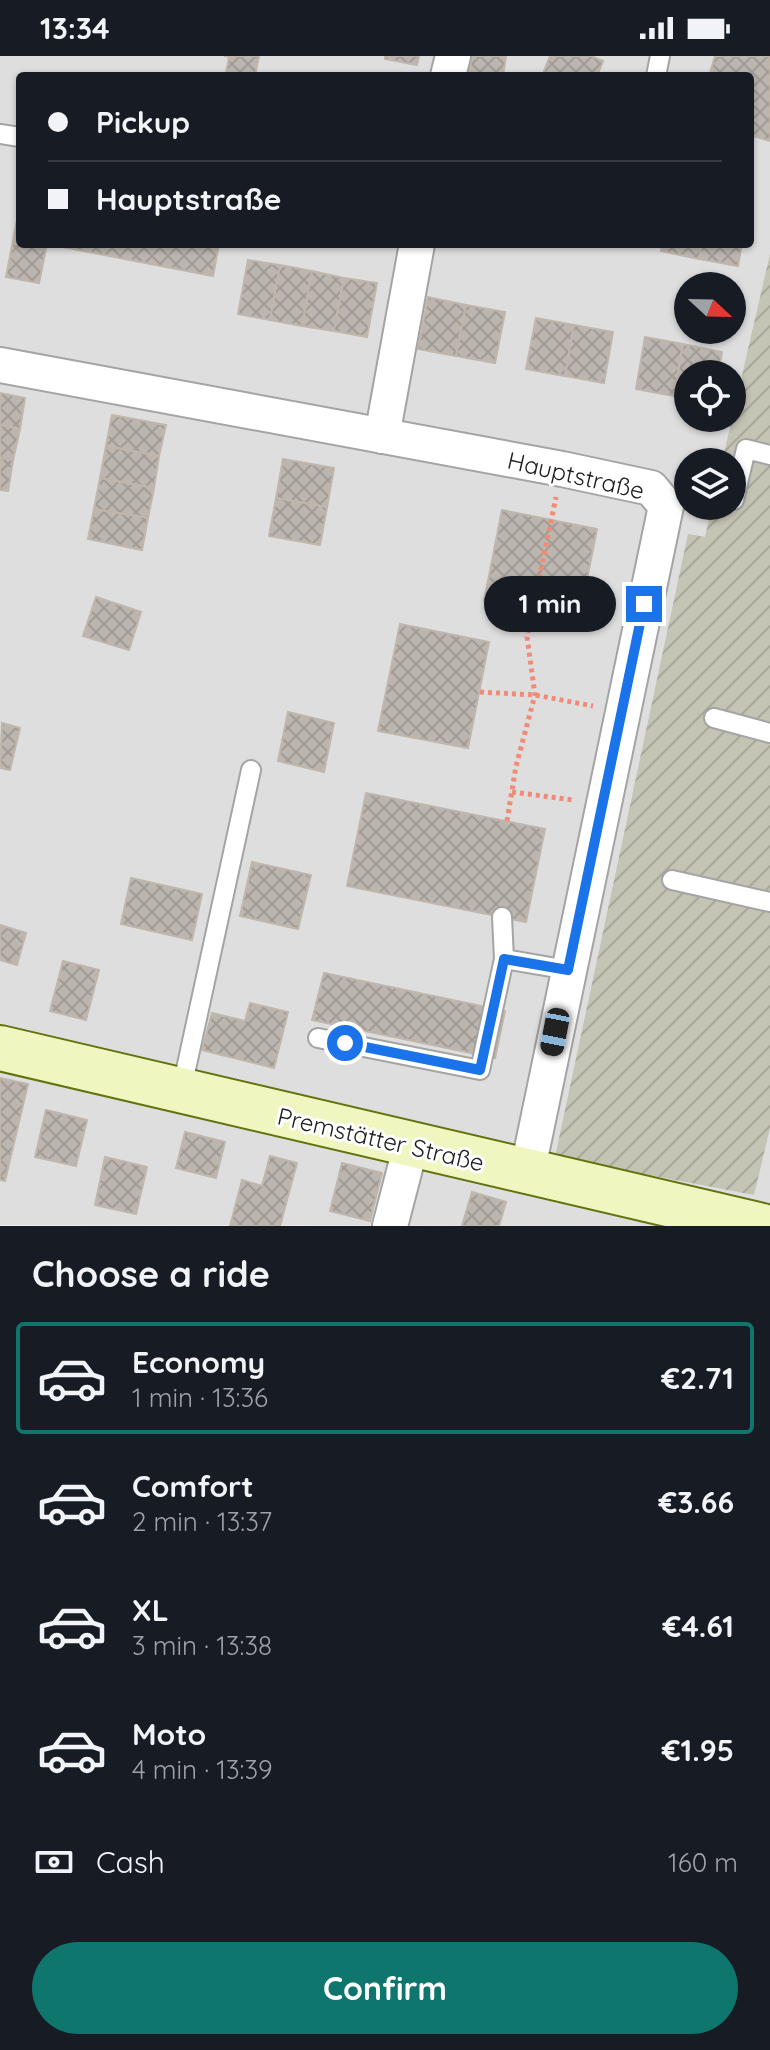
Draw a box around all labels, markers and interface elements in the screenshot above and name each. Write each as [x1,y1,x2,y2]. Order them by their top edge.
text: 13:34 [40,9,110,47]
text: Pickup [96,103,190,141]
text: Hauptstraße [96,180,281,218]
north arrow [674,272,746,344]
map controls [674,272,746,520]
button: locate [674,360,746,432]
street label: Hauptstraße [505,445,647,505]
button: layers [674,448,746,520]
callout: 1 min [484,576,616,632]
route end [626,586,662,622]
text: 1 min [519,587,582,620]
car [539,1006,571,1058]
route start [327,1025,363,1061]
street label: Premstätter Straße [275,1101,487,1177]
text: Choose a ride [32,1251,270,1296]
icon: car [36,1342,108,1414]
text: Economy [132,1343,265,1381]
text: €2.71 [661,1359,734,1397]
text: 1 min · 13:36 [132,1381,268,1414]
icon: car [36,1466,108,1538]
text: Comfort [132,1467,253,1505]
text: €3.66 [658,1483,734,1521]
text: 2 min · 13:37 [132,1505,272,1538]
icon: car [36,1590,108,1662]
text: XL [132,1591,169,1629]
text: €4.61 [662,1607,734,1645]
text: 3 min · 13:38 [132,1629,272,1662]
icon: car [36,1714,108,1786]
text: Moto [132,1715,206,1753]
text: €1.95 [662,1731,734,1769]
text: 4 min · 13:39 [132,1753,273,1786]
icon: cash [32,1840,76,1884]
text: Cash [96,1843,165,1881]
text: 160 m [668,1846,738,1879]
button: Confirm [32,1942,738,2034]

